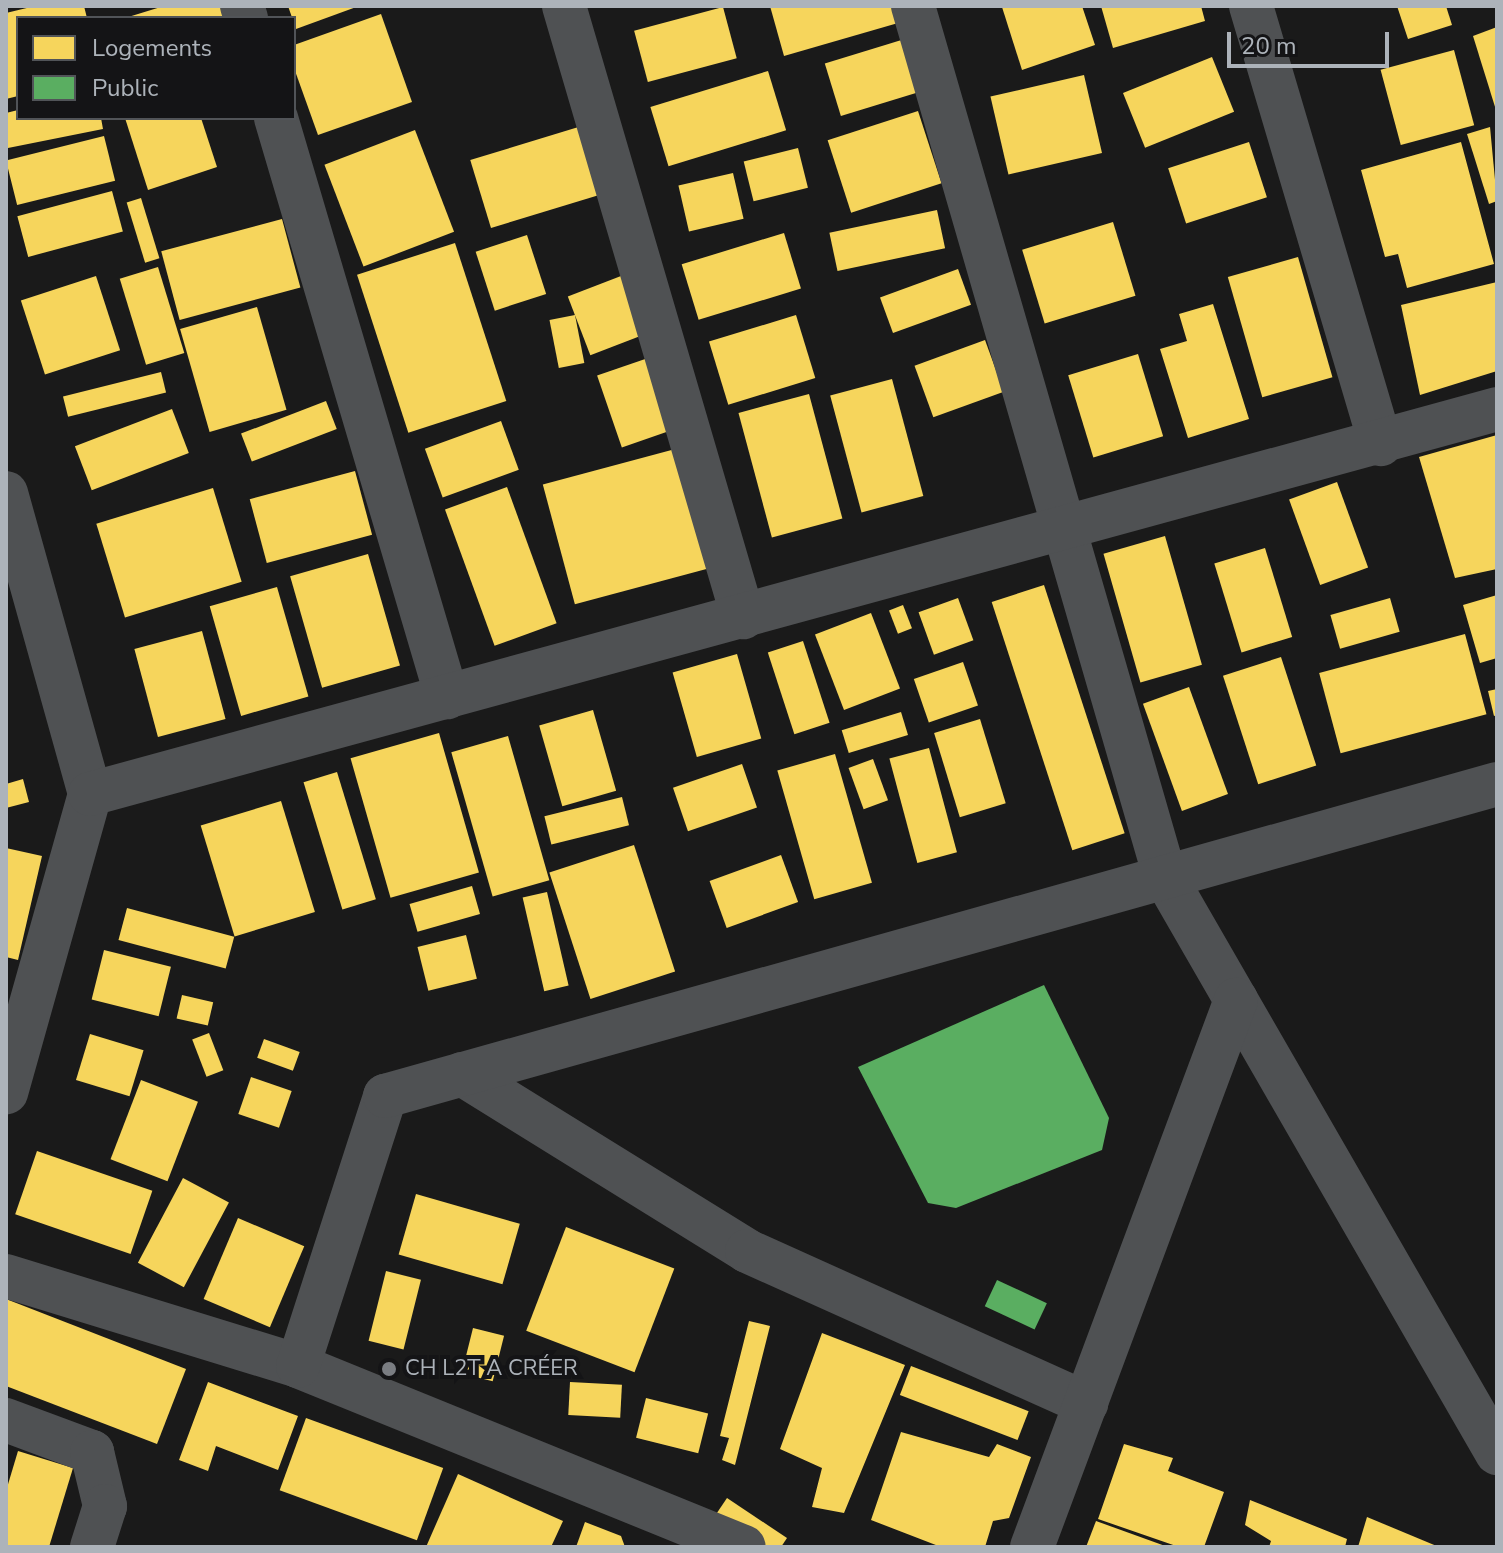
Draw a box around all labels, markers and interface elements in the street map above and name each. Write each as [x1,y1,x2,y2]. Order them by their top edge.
legend [16,16,296,120]
scale bar [1231,16,1393,66]
text: 20 m [1241,30,1297,62]
text: Logements [92,32,212,64]
text: Public [92,72,158,104]
place label: CH L2T A CRÉER [405,1356,578,1382]
marker: CH L2T A CRÉER [380,1360,398,1378]

